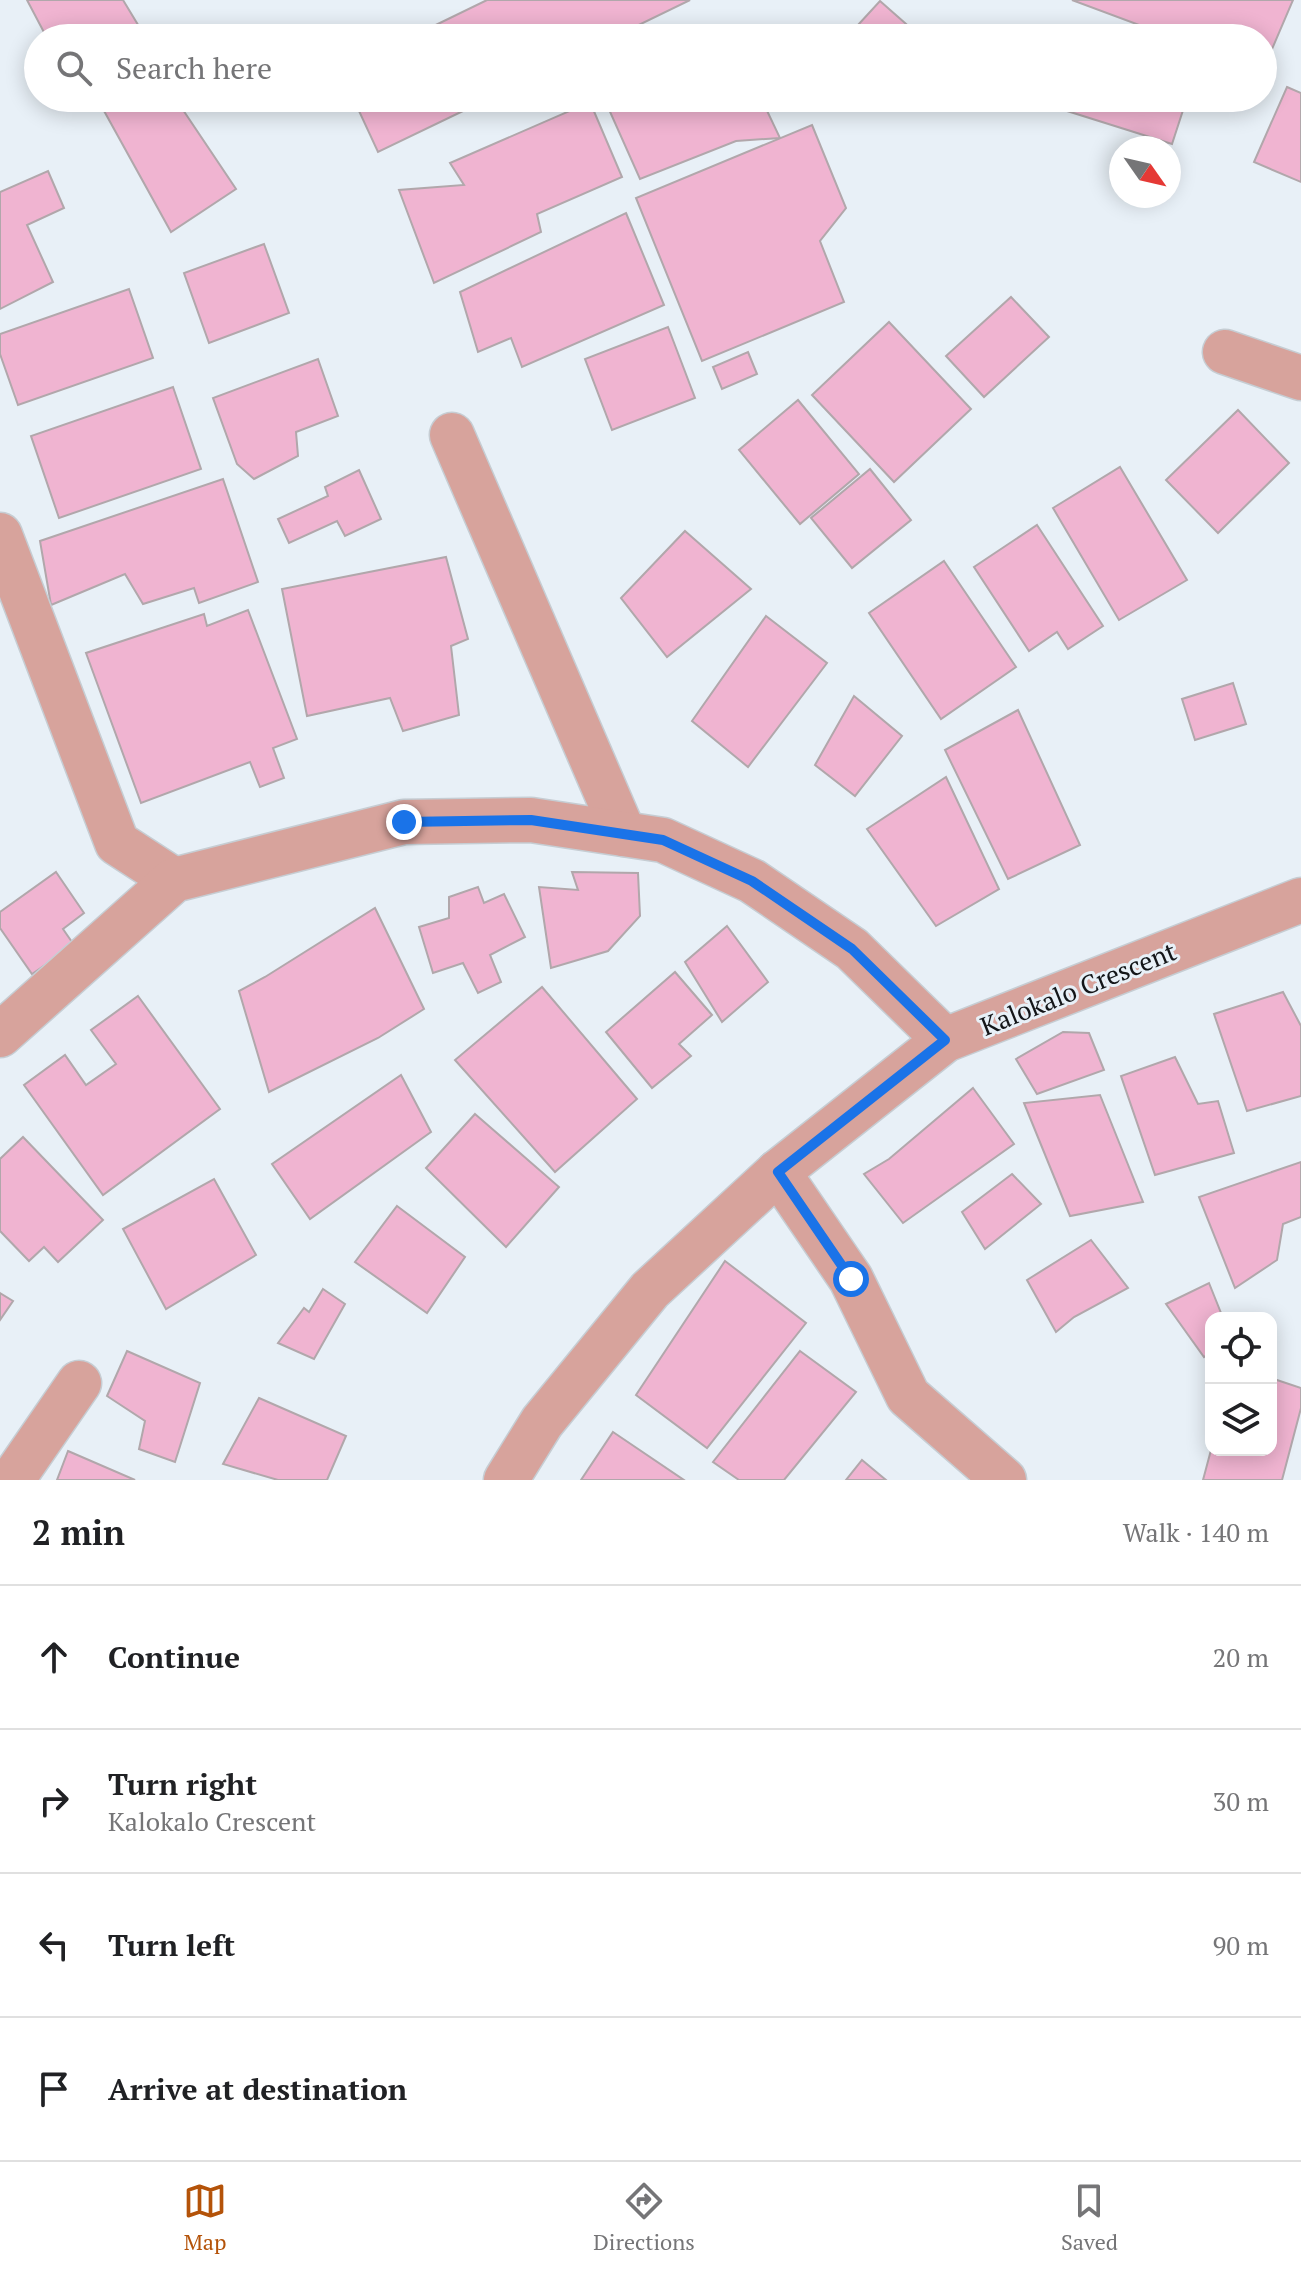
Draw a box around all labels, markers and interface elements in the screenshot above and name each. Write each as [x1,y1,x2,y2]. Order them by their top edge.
search box [24,24,1277,112]
icon: search [52,46,96,90]
text: Search here [116,48,272,88]
north arrow [1109,136,1181,208]
route end [386,804,422,840]
street label: Kalokalo Crescent [975,933,1181,1043]
route start [833,1261,869,1297]
map controls [1205,1312,1277,1456]
button: locate [1205,1312,1277,1384]
button: layers [1205,1384,1277,1456]
text: 2 min [32,1510,125,1555]
text: Walk · 140 m [1123,1515,1269,1549]
icon: ahead [32,1635,76,1679]
text: Continue [108,1637,240,1677]
text: 20 m [1213,1640,1269,1674]
text: Turn right [108,1764,257,1804]
icon: right [32,1779,76,1823]
text: 30 m [1213,1784,1269,1818]
text: Kalokalo Crescent [108,1804,316,1838]
icon: left [32,1923,76,1967]
text: Turn left [108,1925,235,1965]
text: 90 m [1213,1928,1269,1962]
icon: arrive [32,2067,76,2111]
text: Arrive at destination [108,2069,407,2109]
tab: Map [183,2179,227,2256]
tab: Directions [593,2179,695,2256]
tab: Saved [1061,2179,1118,2256]

